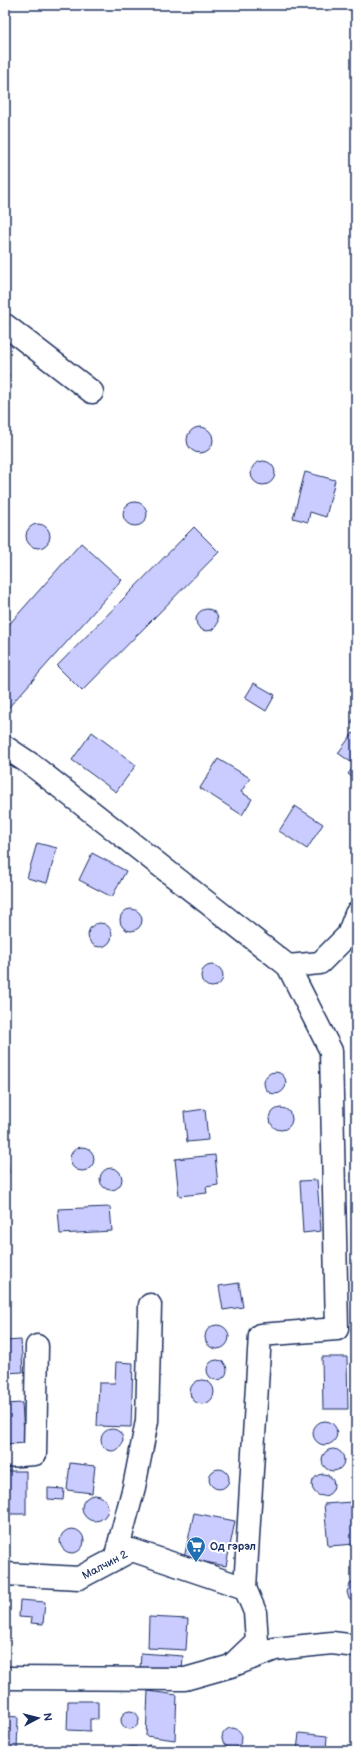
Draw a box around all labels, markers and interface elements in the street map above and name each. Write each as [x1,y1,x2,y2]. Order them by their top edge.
supermarket icon: Од гэрэл [185,1535,207,1563]
place label: Од гэрэл [210,1540,256,1553]
street label: Малчин 2 [80,1547,130,1582]
north arrow [18,1698,58,1738]
text: N [40,1712,54,1722]

